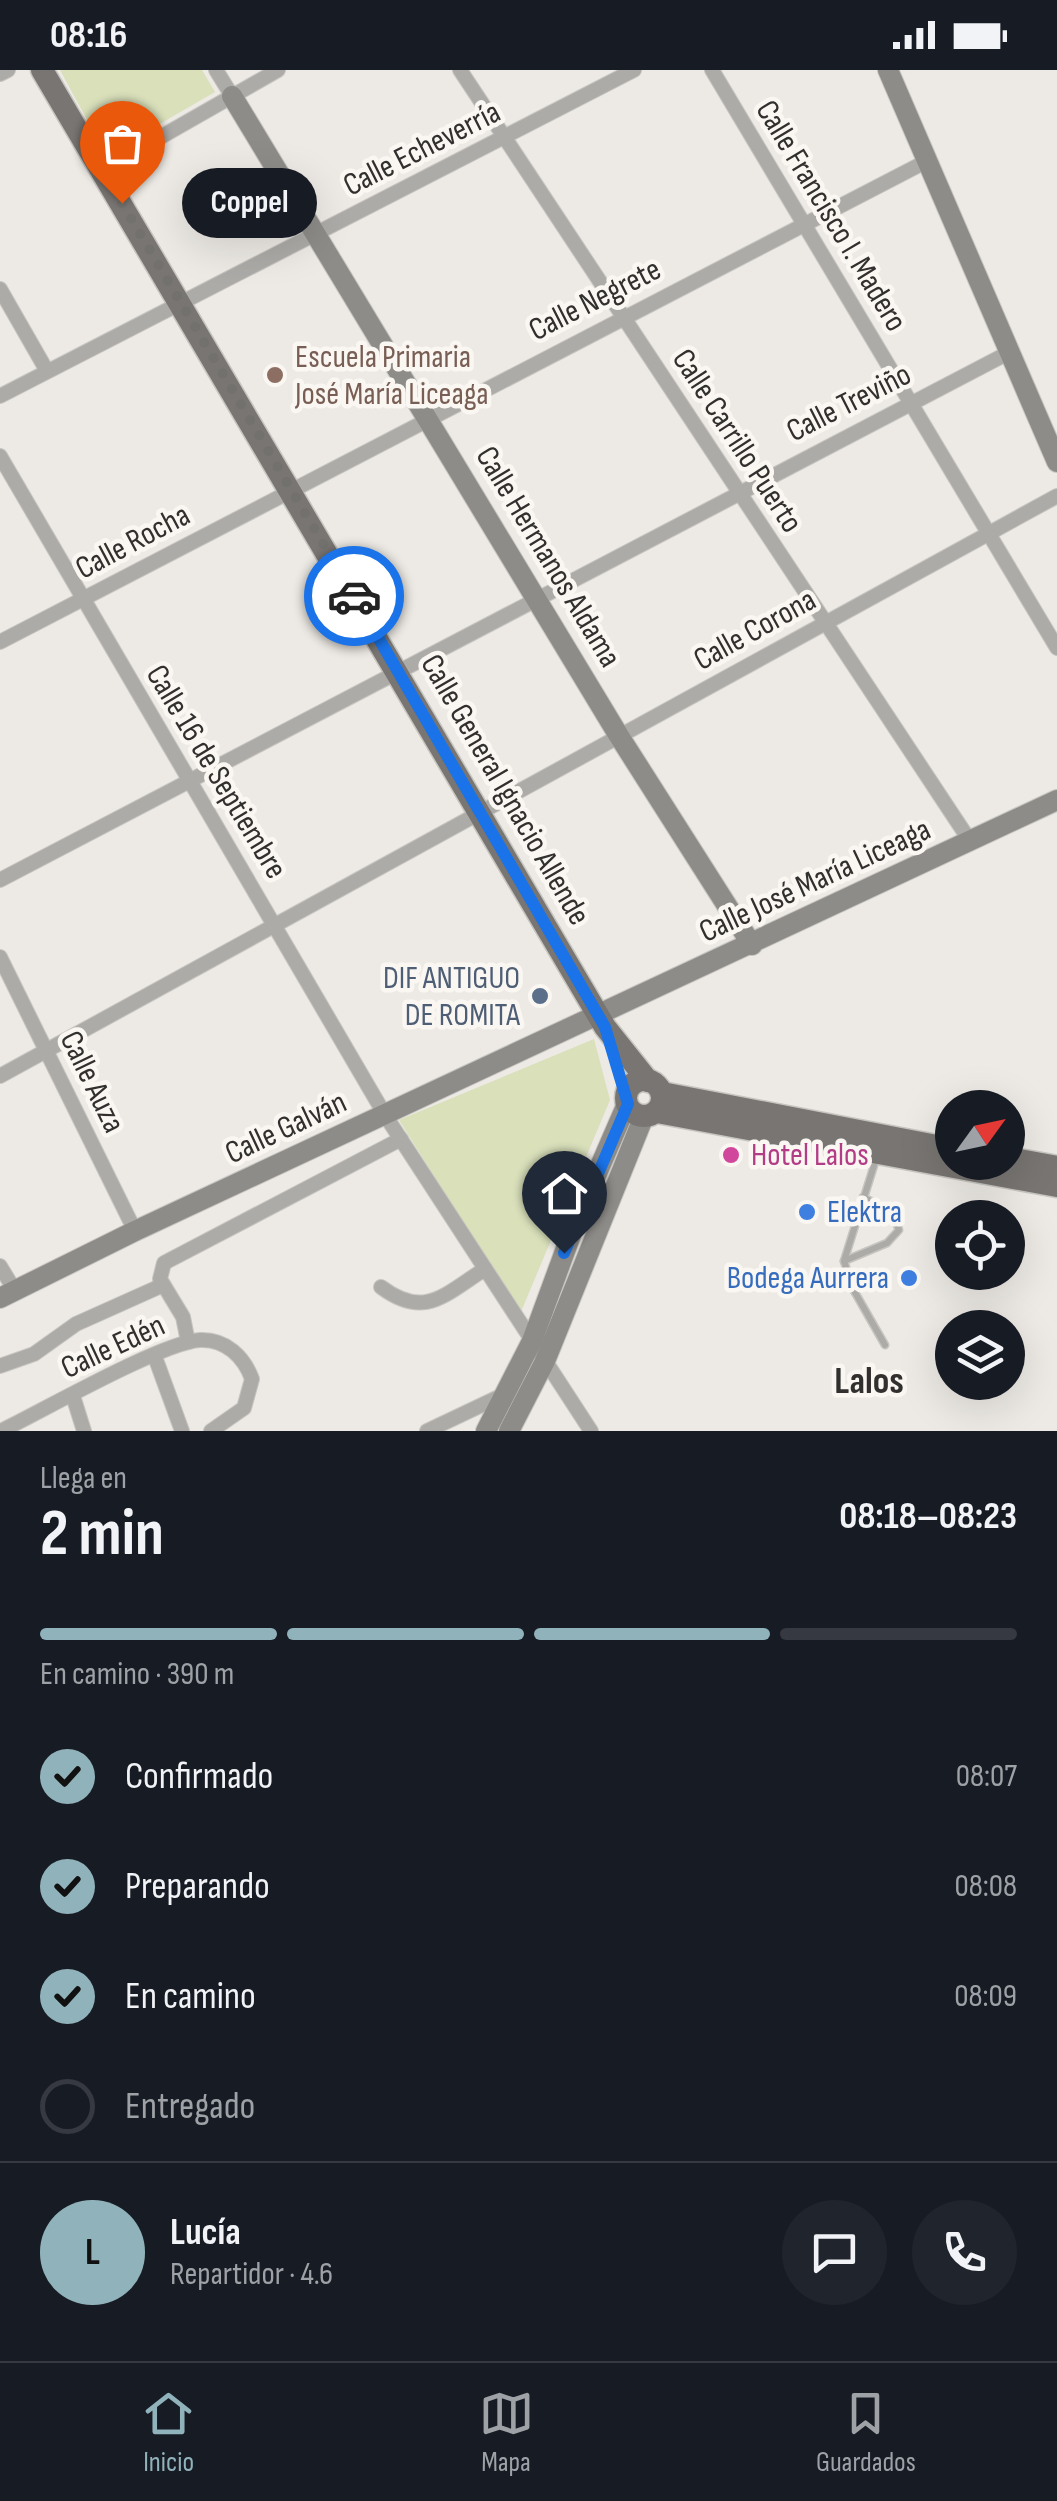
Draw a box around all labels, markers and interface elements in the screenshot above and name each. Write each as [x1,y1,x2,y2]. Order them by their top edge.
text: 08:16 [50,13,127,58]
street label: Calle Echeverría [337,93,507,205]
street label: Calle Francisco I. Madero [747,94,915,338]
pin [80,101,165,204]
icon: bag [95,116,150,171]
callout: Coppel [182,168,317,238]
text: Coppel [211,183,289,222]
street label: Calle Negrete [522,250,668,350]
place label: Escuela Primaria José María Liceaga [294,338,488,414]
street label: Calle Carrillo Puerto [663,342,811,540]
street label: Calle Treviño [780,355,918,451]
marker: Escuela Primaria José María Liceaga [264,364,286,386]
street label: Calle Hermanos Aldama [467,440,629,674]
street label: Calle Rocha [69,496,197,588]
courier [304,546,404,646]
icon: car [327,569,382,624]
street label: Calle Corona [687,581,823,679]
street label: Calle General Ignacio Allende [412,648,598,932]
street label: Calle 16 de Septiembre [137,658,295,886]
street label: Calle José María Liceaga [693,810,937,952]
place label: DIF ANTIGUO DE ROMITA [383,959,520,1035]
marker: DIF ANTIGUO DE ROMITA [529,985,551,1007]
street label: Calle Auza [51,1025,133,1139]
street label: Calle Galván [219,1083,353,1173]
north arrow [935,1090,1025,1180]
map controls [935,1090,1025,1400]
place label: Hotel Lalos [751,1136,869,1175]
marker: Hotel Lalos [720,1144,742,1166]
pin [522,1151,607,1254]
icon: home [537,1166,592,1221]
place label: Elektra [827,1193,902,1232]
button: locate [935,1200,1025,1290]
marker: Elektra [796,1201,818,1223]
place label: Bodega Aurrera [727,1259,889,1298]
marker: Bodega Aurrera [898,1267,920,1289]
street label: Calle Edén [55,1306,171,1388]
button: layers [935,1310,1025,1400]
district label: Lalos [834,1359,904,1404]
text: Llega en [40,1459,127,1498]
text: 08:18–08:23 [839,1494,1017,1539]
text: 2 min [40,1496,164,1574]
text: En camino · 390 m [40,1655,234,1694]
icon: check [40,1749,95,1804]
text: Confirmado [125,1754,273,1799]
text: 08:07 [956,1757,1017,1796]
icon: check [40,1859,95,1914]
text: Preparando [125,1864,270,1909]
text: 08:08 [954,1867,1017,1906]
icon: check [40,1969,95,2024]
text: En camino [125,1974,256,2019]
text: 08:09 [954,1977,1017,2016]
text: Entregado [125,2084,255,2129]
button: chat [782,2200,887,2305]
button: phone [912,2200,1017,2305]
text: Lucía [170,2210,241,2255]
text: L [85,2230,100,2275]
text: Repartidor · 4.6 [170,2255,333,2294]
tab: Inicio [141,2386,196,2479]
tab: Mapa [479,2386,534,2479]
tab: Guardados [816,2386,916,2479]

